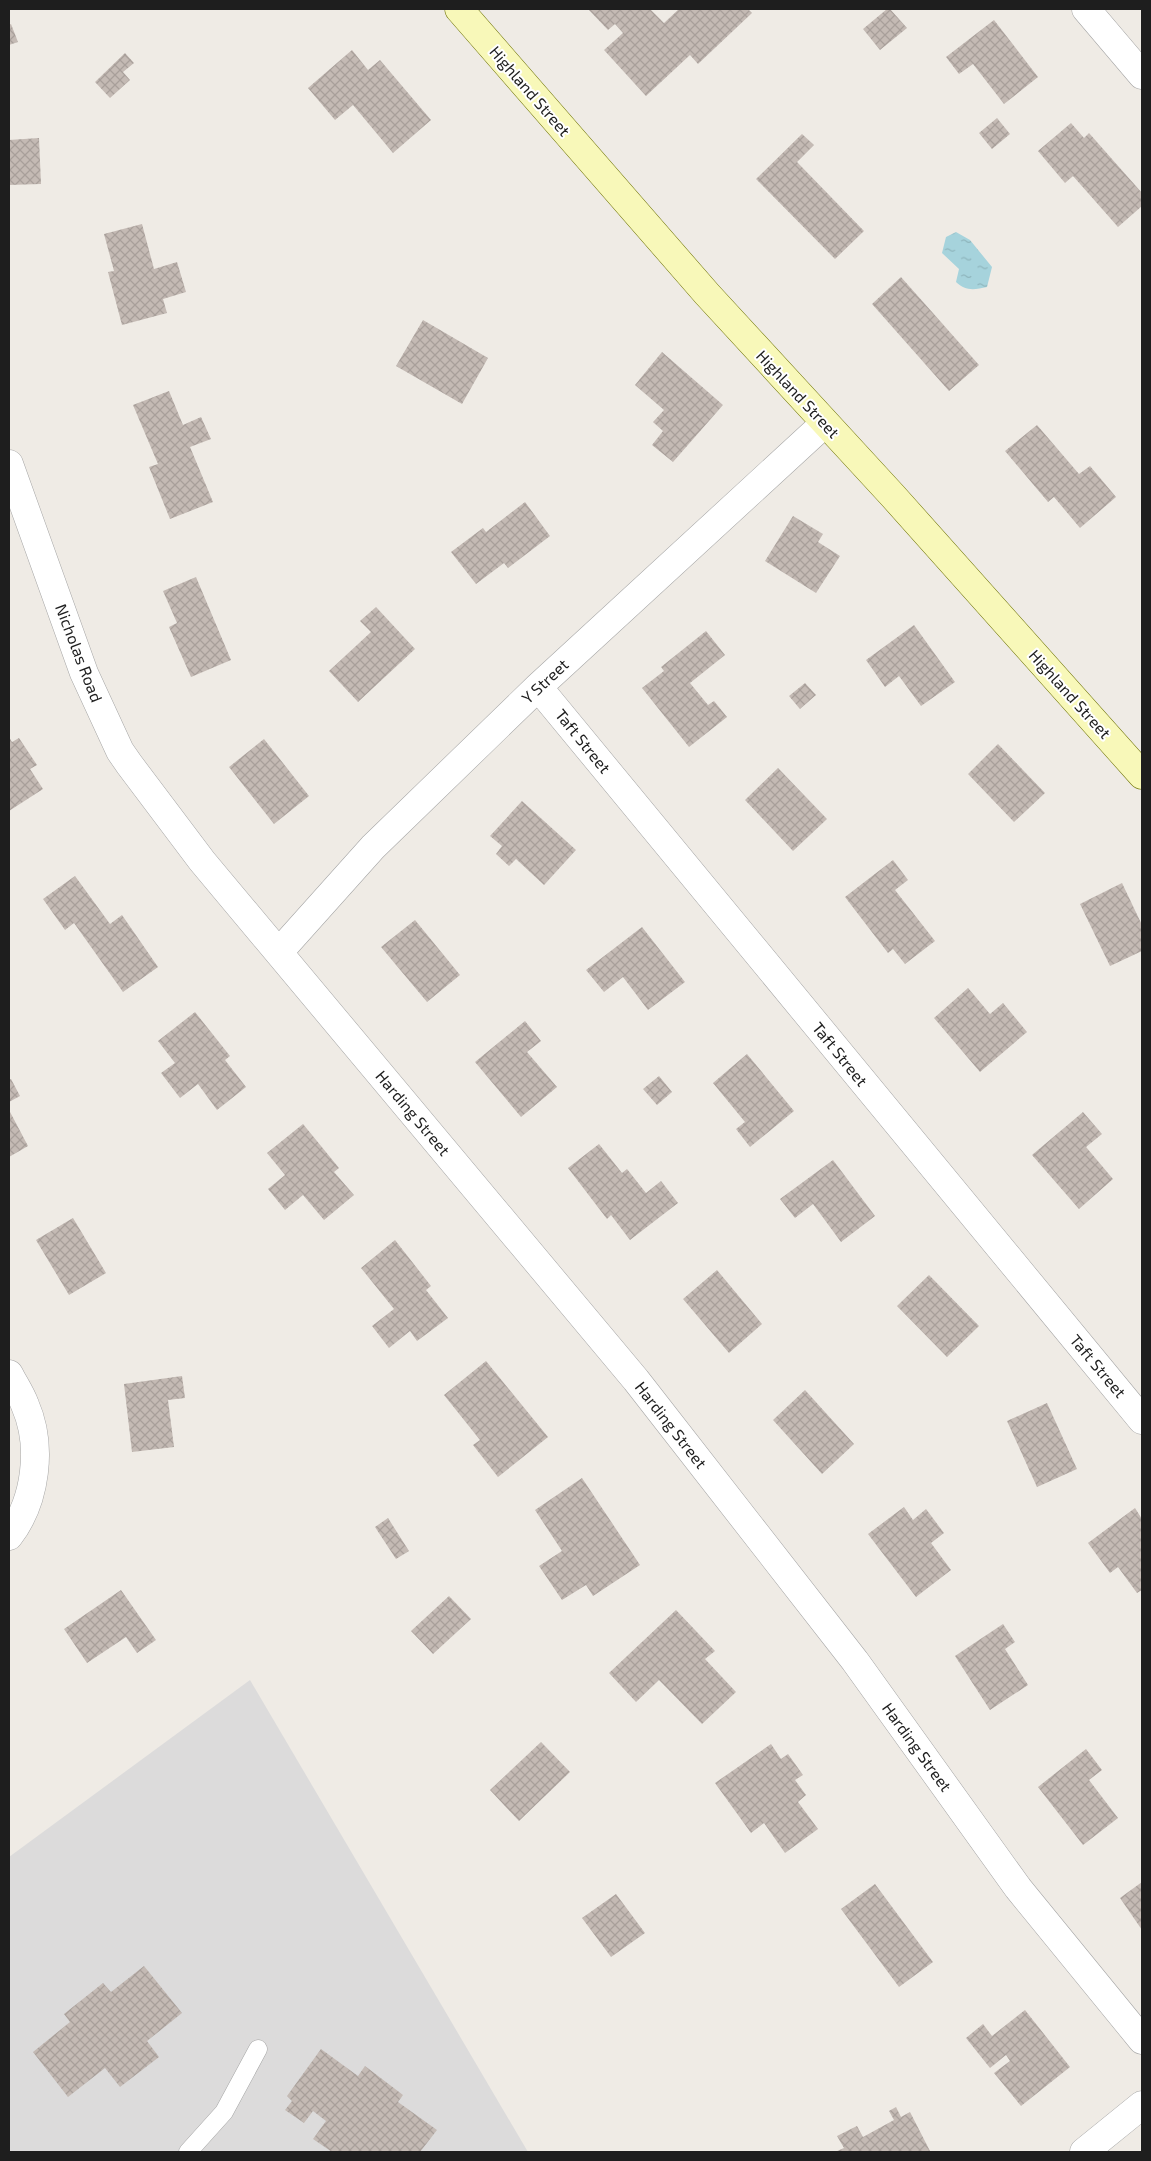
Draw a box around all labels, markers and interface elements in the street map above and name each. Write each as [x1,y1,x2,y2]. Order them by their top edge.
street label: Highland Street [486,42,575,140]
street label: Highland Street [753,346,844,441]
street label: Nicholas Road [52,601,107,705]
street label: Highland Street [1026,645,1115,742]
street label: Y Street [517,654,572,707]
street label: Taft Street [552,705,615,777]
street label: Taft Street [809,1018,872,1090]
street label: Harding Street [372,1066,454,1159]
street label: Taft Street [1066,1330,1130,1401]
street label: Harding Street [632,1377,711,1472]
street label: Harding Street [879,1699,956,1795]

